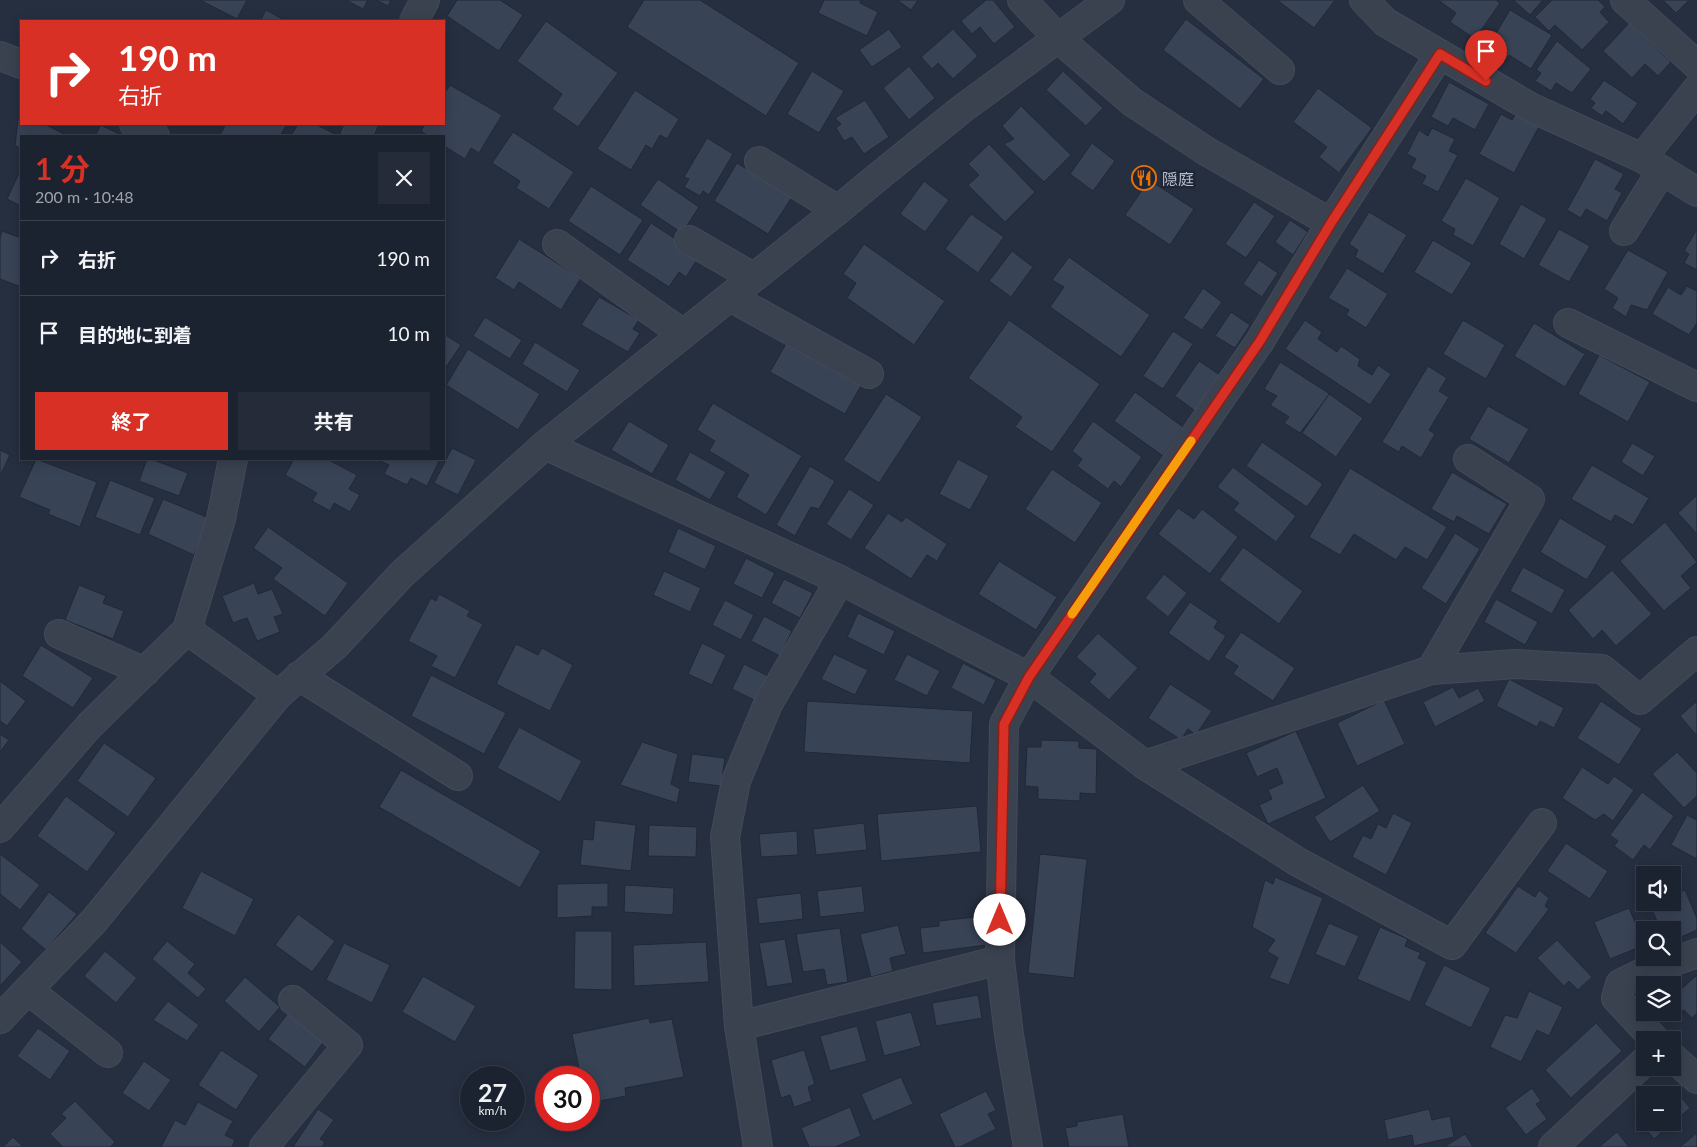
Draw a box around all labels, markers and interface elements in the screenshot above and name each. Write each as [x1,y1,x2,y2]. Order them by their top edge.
pin [1465,30,1507,81]
text: 190 m [118,36,217,78]
icon: arrive [1472,37,1500,65]
icon: right [35,40,100,105]
text: 右折 [118,82,162,109]
text: 1 分 [35,150,90,186]
button: close [378,152,430,204]
restaurant icon: 隠庭 [1131,165,1157,191]
place label: 隠庭 [1162,169,1194,188]
text: 200 m · 10:48 [35,187,134,206]
icon: right [35,244,63,272]
text: 190 m [376,247,430,270]
text: 右折 [78,248,116,271]
icon: arrive [35,319,63,347]
text: 10 m [387,322,430,345]
text: 目的地に到着 [78,323,192,346]
button: 終了 [35,392,228,450]
button: 共有 [238,392,430,450]
map controls [1636,866,1681,1131]
button: sound [1636,866,1681,911]
position arrow [973,893,1025,945]
button: search [1636,921,1681,966]
button: layers [1636,976,1681,1021]
button: + [1636,1031,1681,1076]
speed limit sign: 30 [535,1066,600,1131]
text: 27 [478,1077,507,1107]
button: − [1636,1086,1681,1131]
text: km/h [478,1103,507,1118]

